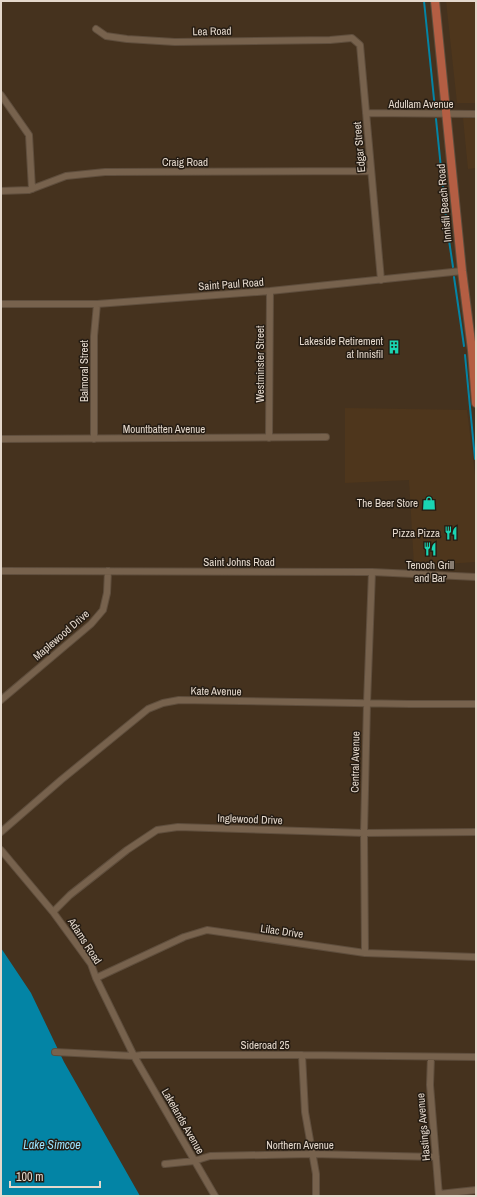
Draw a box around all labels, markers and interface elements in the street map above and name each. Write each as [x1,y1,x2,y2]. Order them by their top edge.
street label: Lea Road [192,24,232,38]
street label: Adullam Avenue [387,97,454,111]
street label: Edgar Street [350,121,368,173]
street label: Craig Road [162,155,208,169]
street label: Innisfil Beach Road [434,163,454,243]
street label: Saint Paul Road [198,275,264,293]
street label: Westminster Street [253,325,267,403]
place label: Lakeside Retirement at Innisfil [299,334,383,361]
street label: Balmoral Street [77,339,91,402]
building icon: Lakeside Retirement at Innisfil [386,339,402,355]
street label: Mountbatten Avenue [123,422,205,436]
shop icon: The Beer Store [421,495,437,511]
place label: The Beer Store [357,496,418,510]
restaurant icon: Pizza Pizza [443,525,459,541]
place label: Pizza Pizza [392,526,440,540]
restaurant icon: Tenoch Grill and Bar [422,541,438,557]
street label: Saint Johns Road [203,555,275,569]
place label: Tenoch Grill and Bar [406,558,454,585]
street label: Maplewood Drive [30,607,92,663]
street label: Kate Avenue [190,684,242,698]
street label: Central Avenue [347,731,363,793]
street label: Inglewood Drive [217,811,283,827]
street label: Adams Road [64,914,105,967]
street label: Lilac Drive [260,921,304,941]
street label: Sideroad 25 [240,1038,290,1052]
street label: Lakelands Avenue [159,1086,207,1156]
street label: Hastings Avenue [413,1092,433,1162]
water label: Lake Simcoe [23,1137,81,1153]
street label: Northern Avenue [266,1138,334,1152]
scale bar [10,1163,100,1189]
text: 100 m [16,1169,43,1185]

